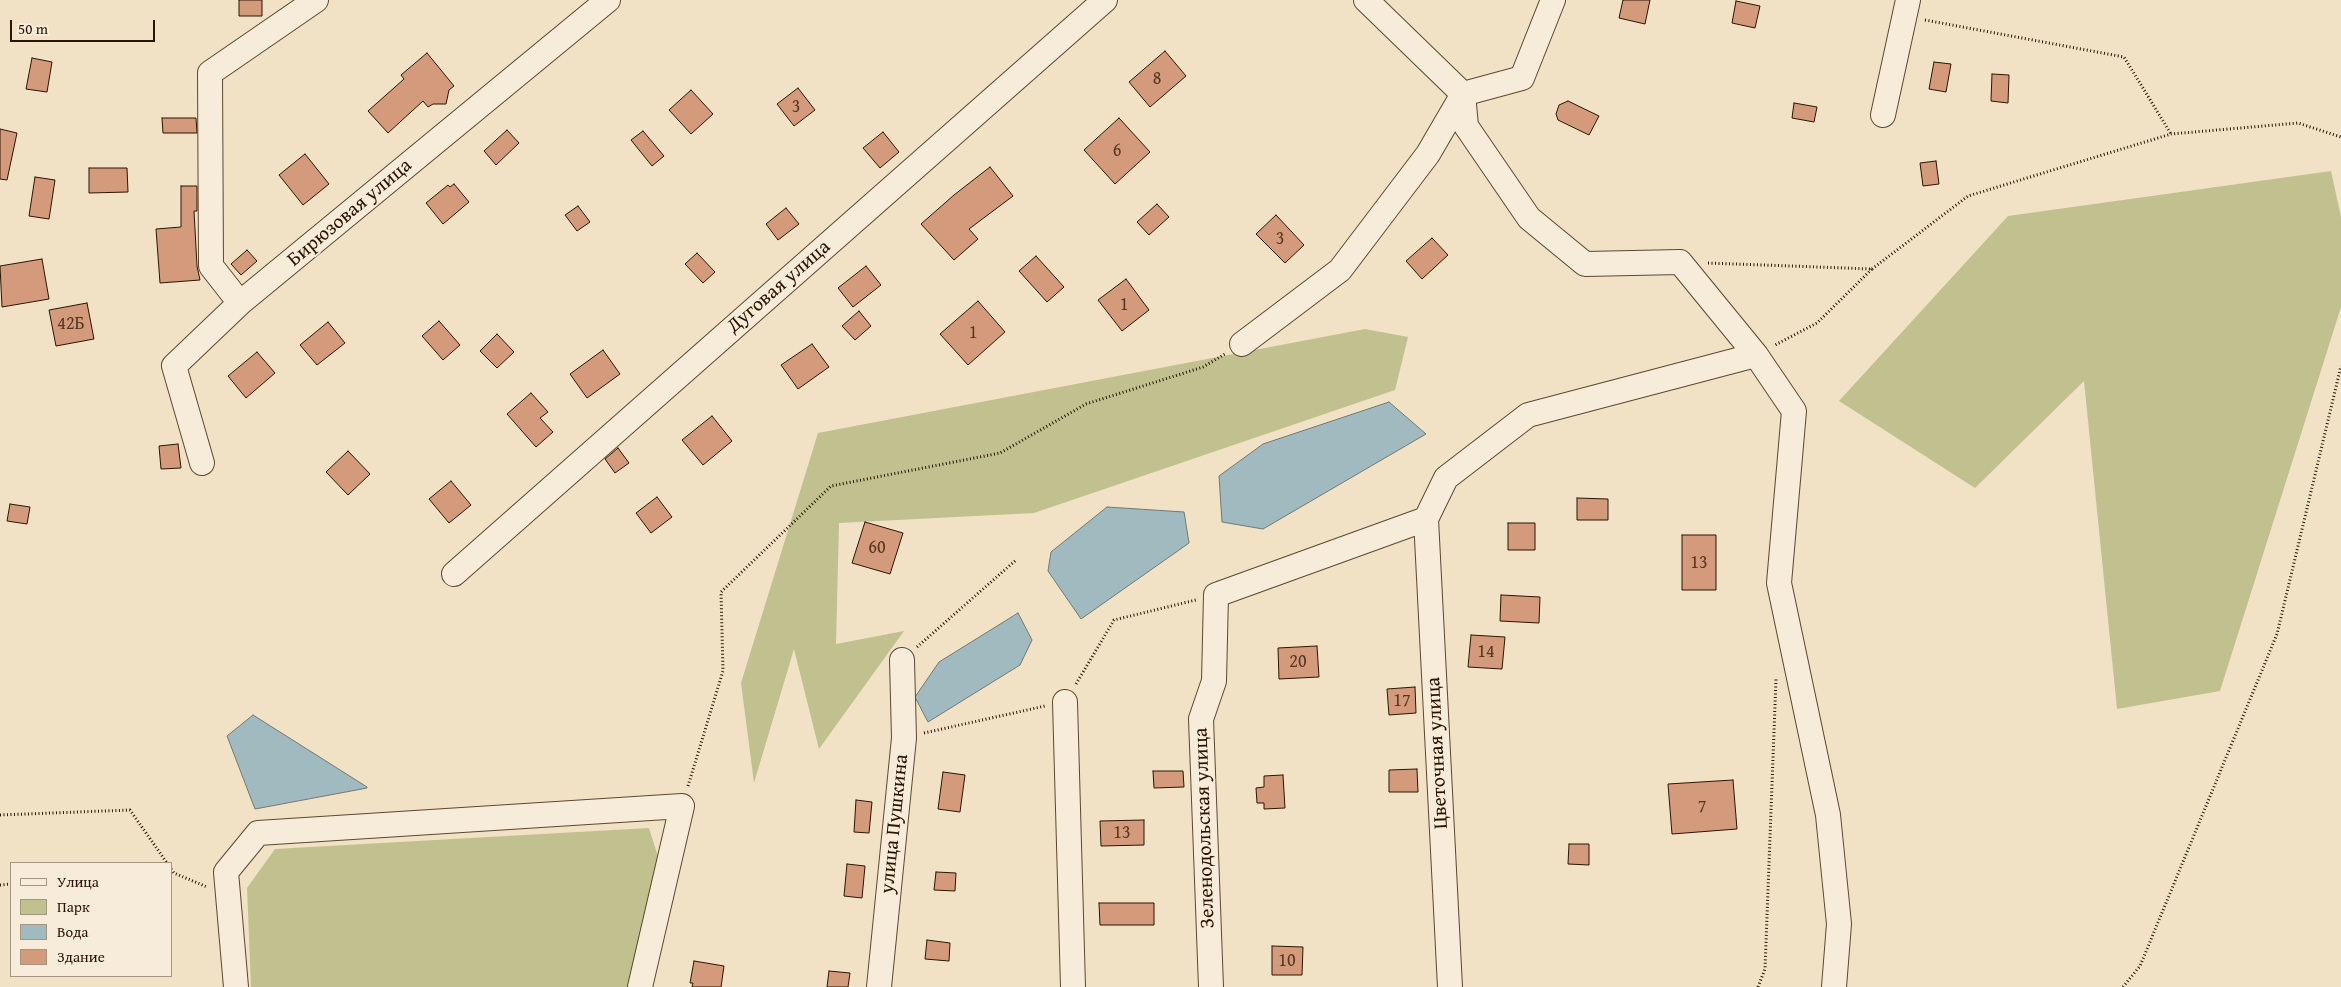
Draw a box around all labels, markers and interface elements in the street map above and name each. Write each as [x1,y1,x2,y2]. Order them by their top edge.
scale bar [12,10,158,42]
text: 50 m [18,18,48,39]
house number: 8 [1153,68,1161,90]
house number: 3 [792,96,800,118]
house number: 6 [1113,140,1121,162]
street label: Бирюзовая улица [283,154,417,272]
house number: 3 [1276,228,1284,250]
street label: Дуговая улица [722,235,836,339]
house number: 1 [1120,294,1128,316]
house number: 42Б [57,313,85,335]
house number: 1 [969,322,977,344]
house number: 60 [868,537,886,559]
house number: 13 [1690,552,1708,574]
house number: 14 [1477,641,1495,663]
house number: 20 [1289,651,1307,673]
street label: Цветочная улица [1422,676,1454,830]
house number: 17 [1393,690,1411,712]
street label: Зеленодольская улица [1190,727,1220,929]
street label: улица Пушкина [876,753,914,895]
house number: 7 [1698,796,1706,818]
house number: 13 [1113,822,1131,844]
legend [10,862,172,977]
text: Улица [57,871,99,892]
text: Парк [57,896,90,917]
text: Вода [57,921,88,942]
text: Здание [57,946,105,967]
house number: 10 [1278,950,1296,972]

